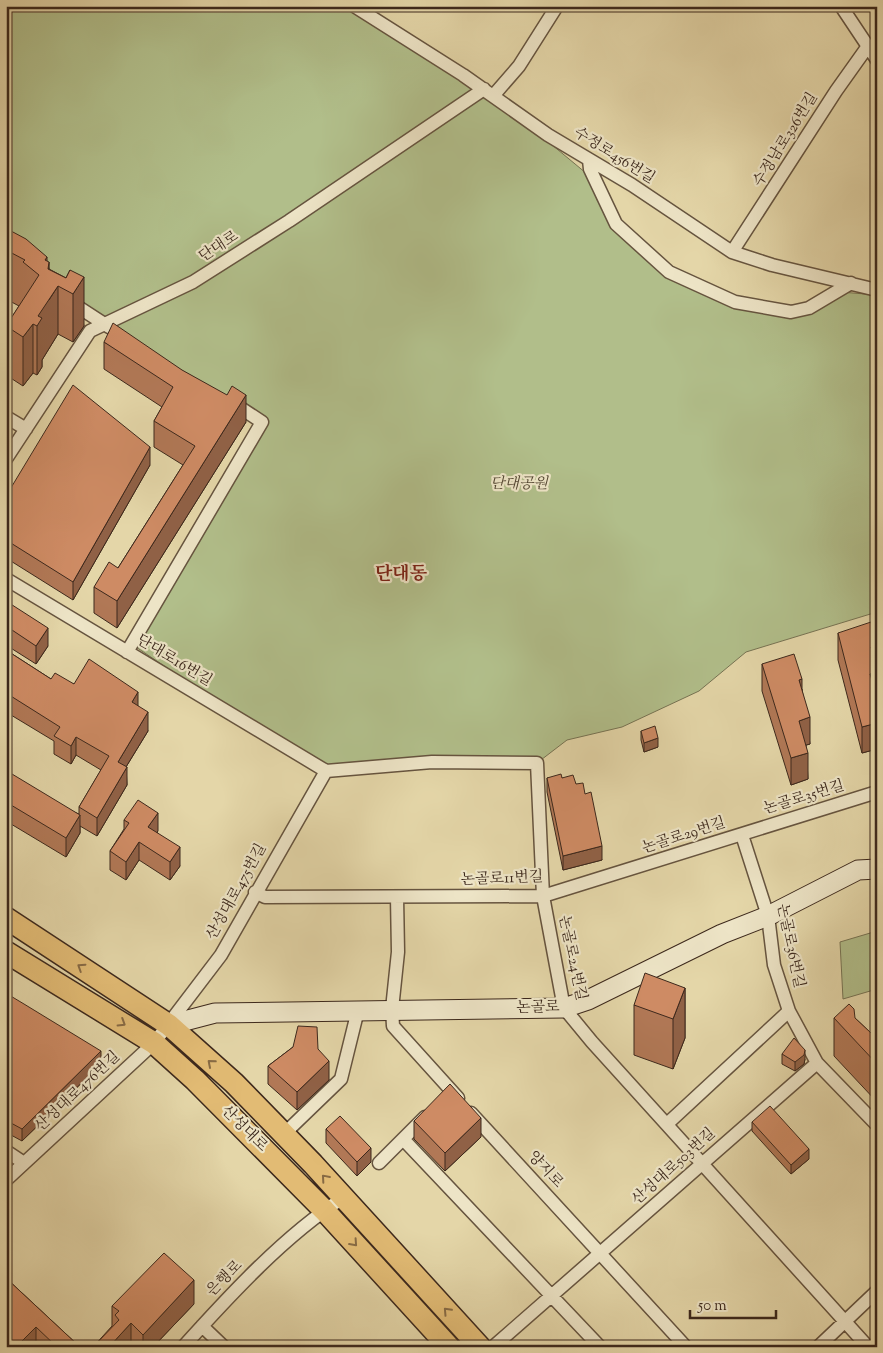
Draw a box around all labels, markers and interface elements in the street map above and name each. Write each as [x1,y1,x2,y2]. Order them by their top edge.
street label: 수정남로326번길 [749,89,823,191]
street label: 수정로456번길 [569,123,659,189]
street label: 단대로 [195,226,243,268]
park label: 단대공원 [490,474,549,495]
district label: 단대동 [375,562,428,588]
street label: 단대로16번길 [132,630,216,692]
street label: 논골로35번길 [761,776,847,820]
street label: 논골로29번길 [639,813,729,859]
street label: 산성대로475번길 [202,840,272,944]
street label: 논골로11번길 [460,867,544,891]
street label: 논골로36번길 [771,902,809,990]
street label: 논골로24번길 [553,913,591,1003]
one-way arrow [77,964,87,973]
street label: 논골로 [516,997,560,1019]
one-way arrow [117,1017,126,1027]
street label: 산성대로476번길 [31,1047,125,1137]
one-way arrow [208,1060,217,1069]
street label: 산성대로 [216,1101,272,1157]
street label: 산성대로503번길 [628,1124,720,1210]
street label: 양지로 [522,1147,568,1193]
one-way arrow [322,1175,331,1184]
one-way arrow [348,1237,357,1246]
street label: 은행로 [202,1256,248,1302]
scale bar [690,1288,777,1320]
text: 50 m [697,1296,727,1317]
one-way arrow [444,1308,453,1317]

